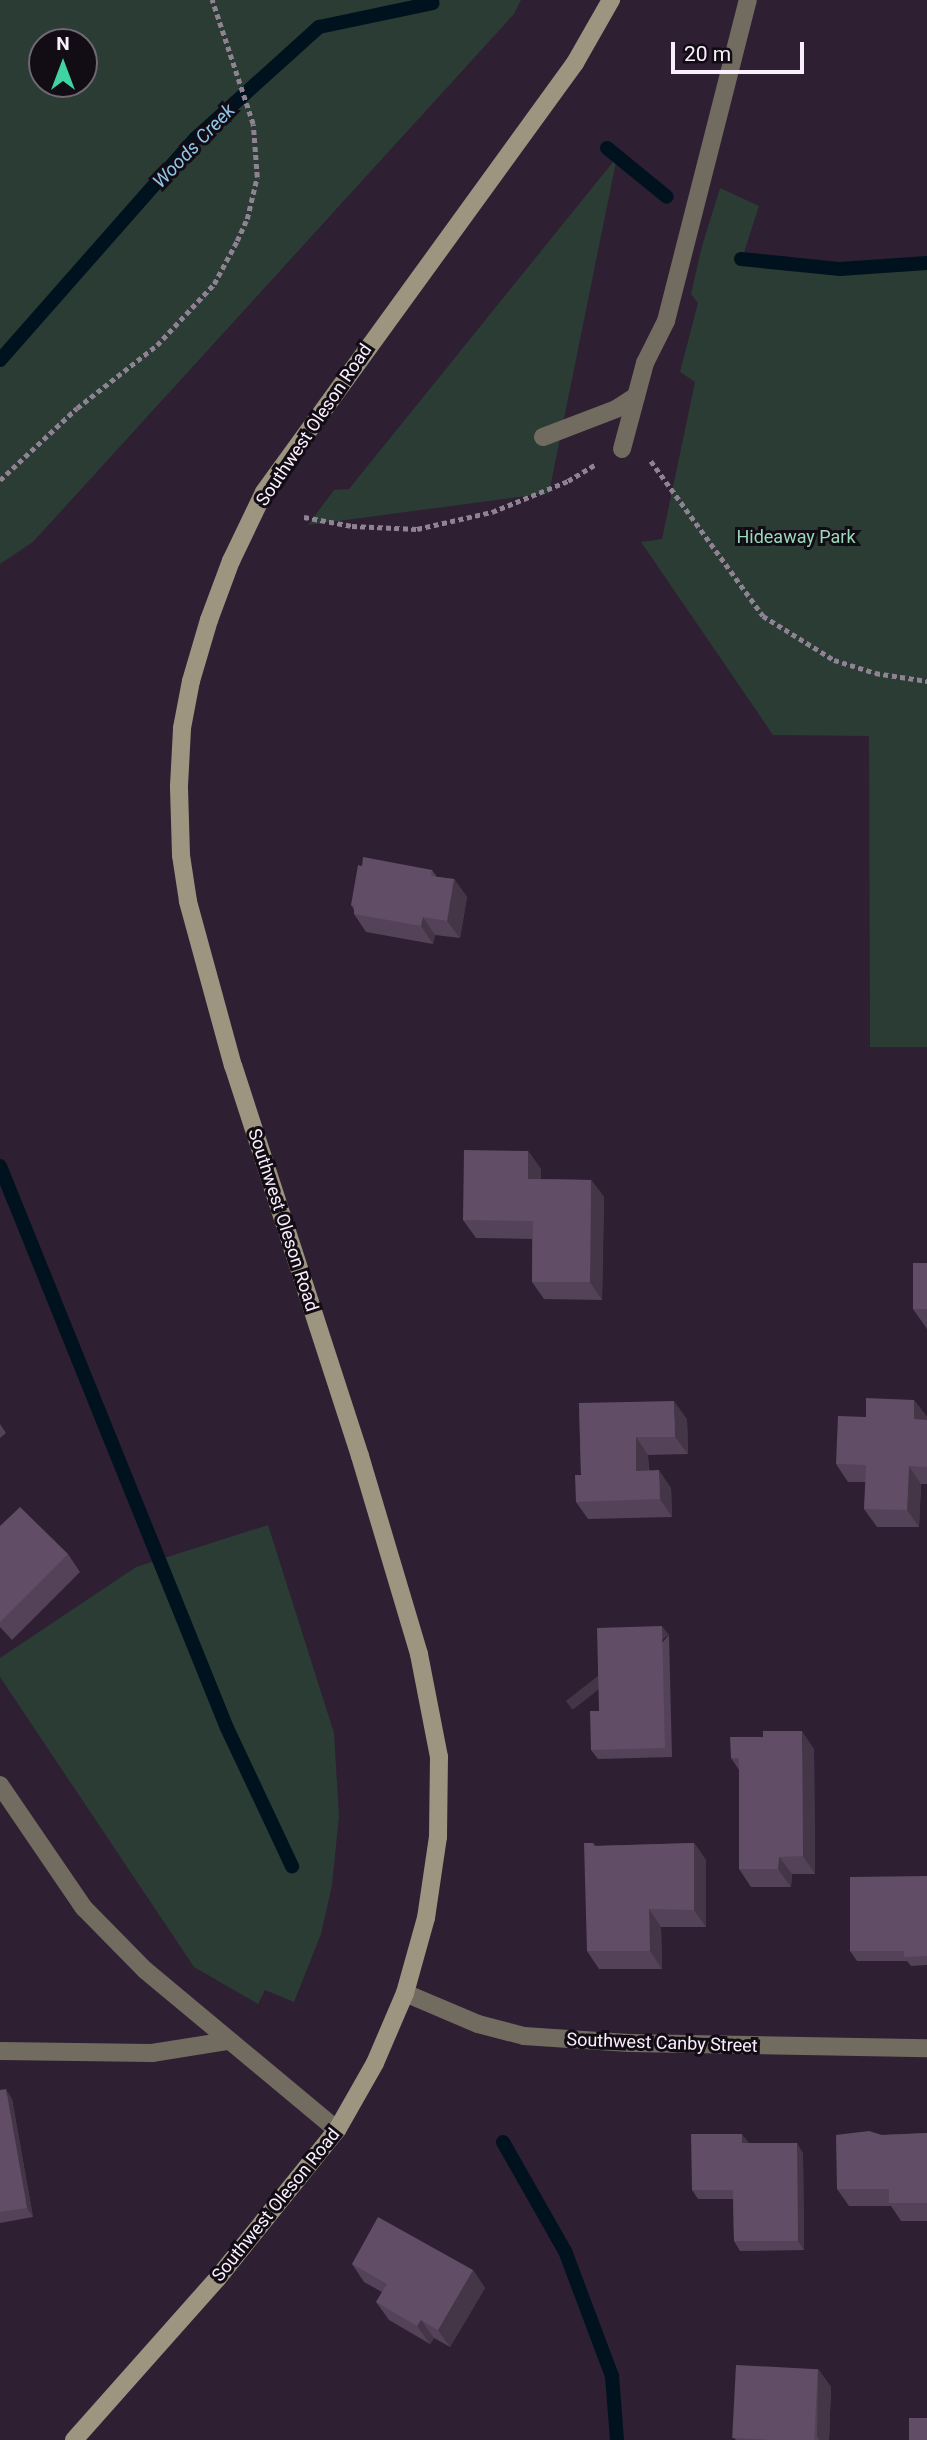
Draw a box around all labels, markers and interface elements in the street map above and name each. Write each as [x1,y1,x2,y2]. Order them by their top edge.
north arrow [28,28,98,98]
scale bar [675,28,808,72]
text: N [56,32,70,55]
text: 20 m [684,42,731,66]
water label: Woods Creek [148,99,240,193]
street label: Southwest Oleson Road [252,340,376,510]
park label: Hideaway Park [736,526,856,548]
street label: Southwest Oleson Road [243,1126,323,1314]
street label: Southwest Canby Street [566,2029,758,2057]
street label: Southwest Oleson Road [208,2124,344,2286]

